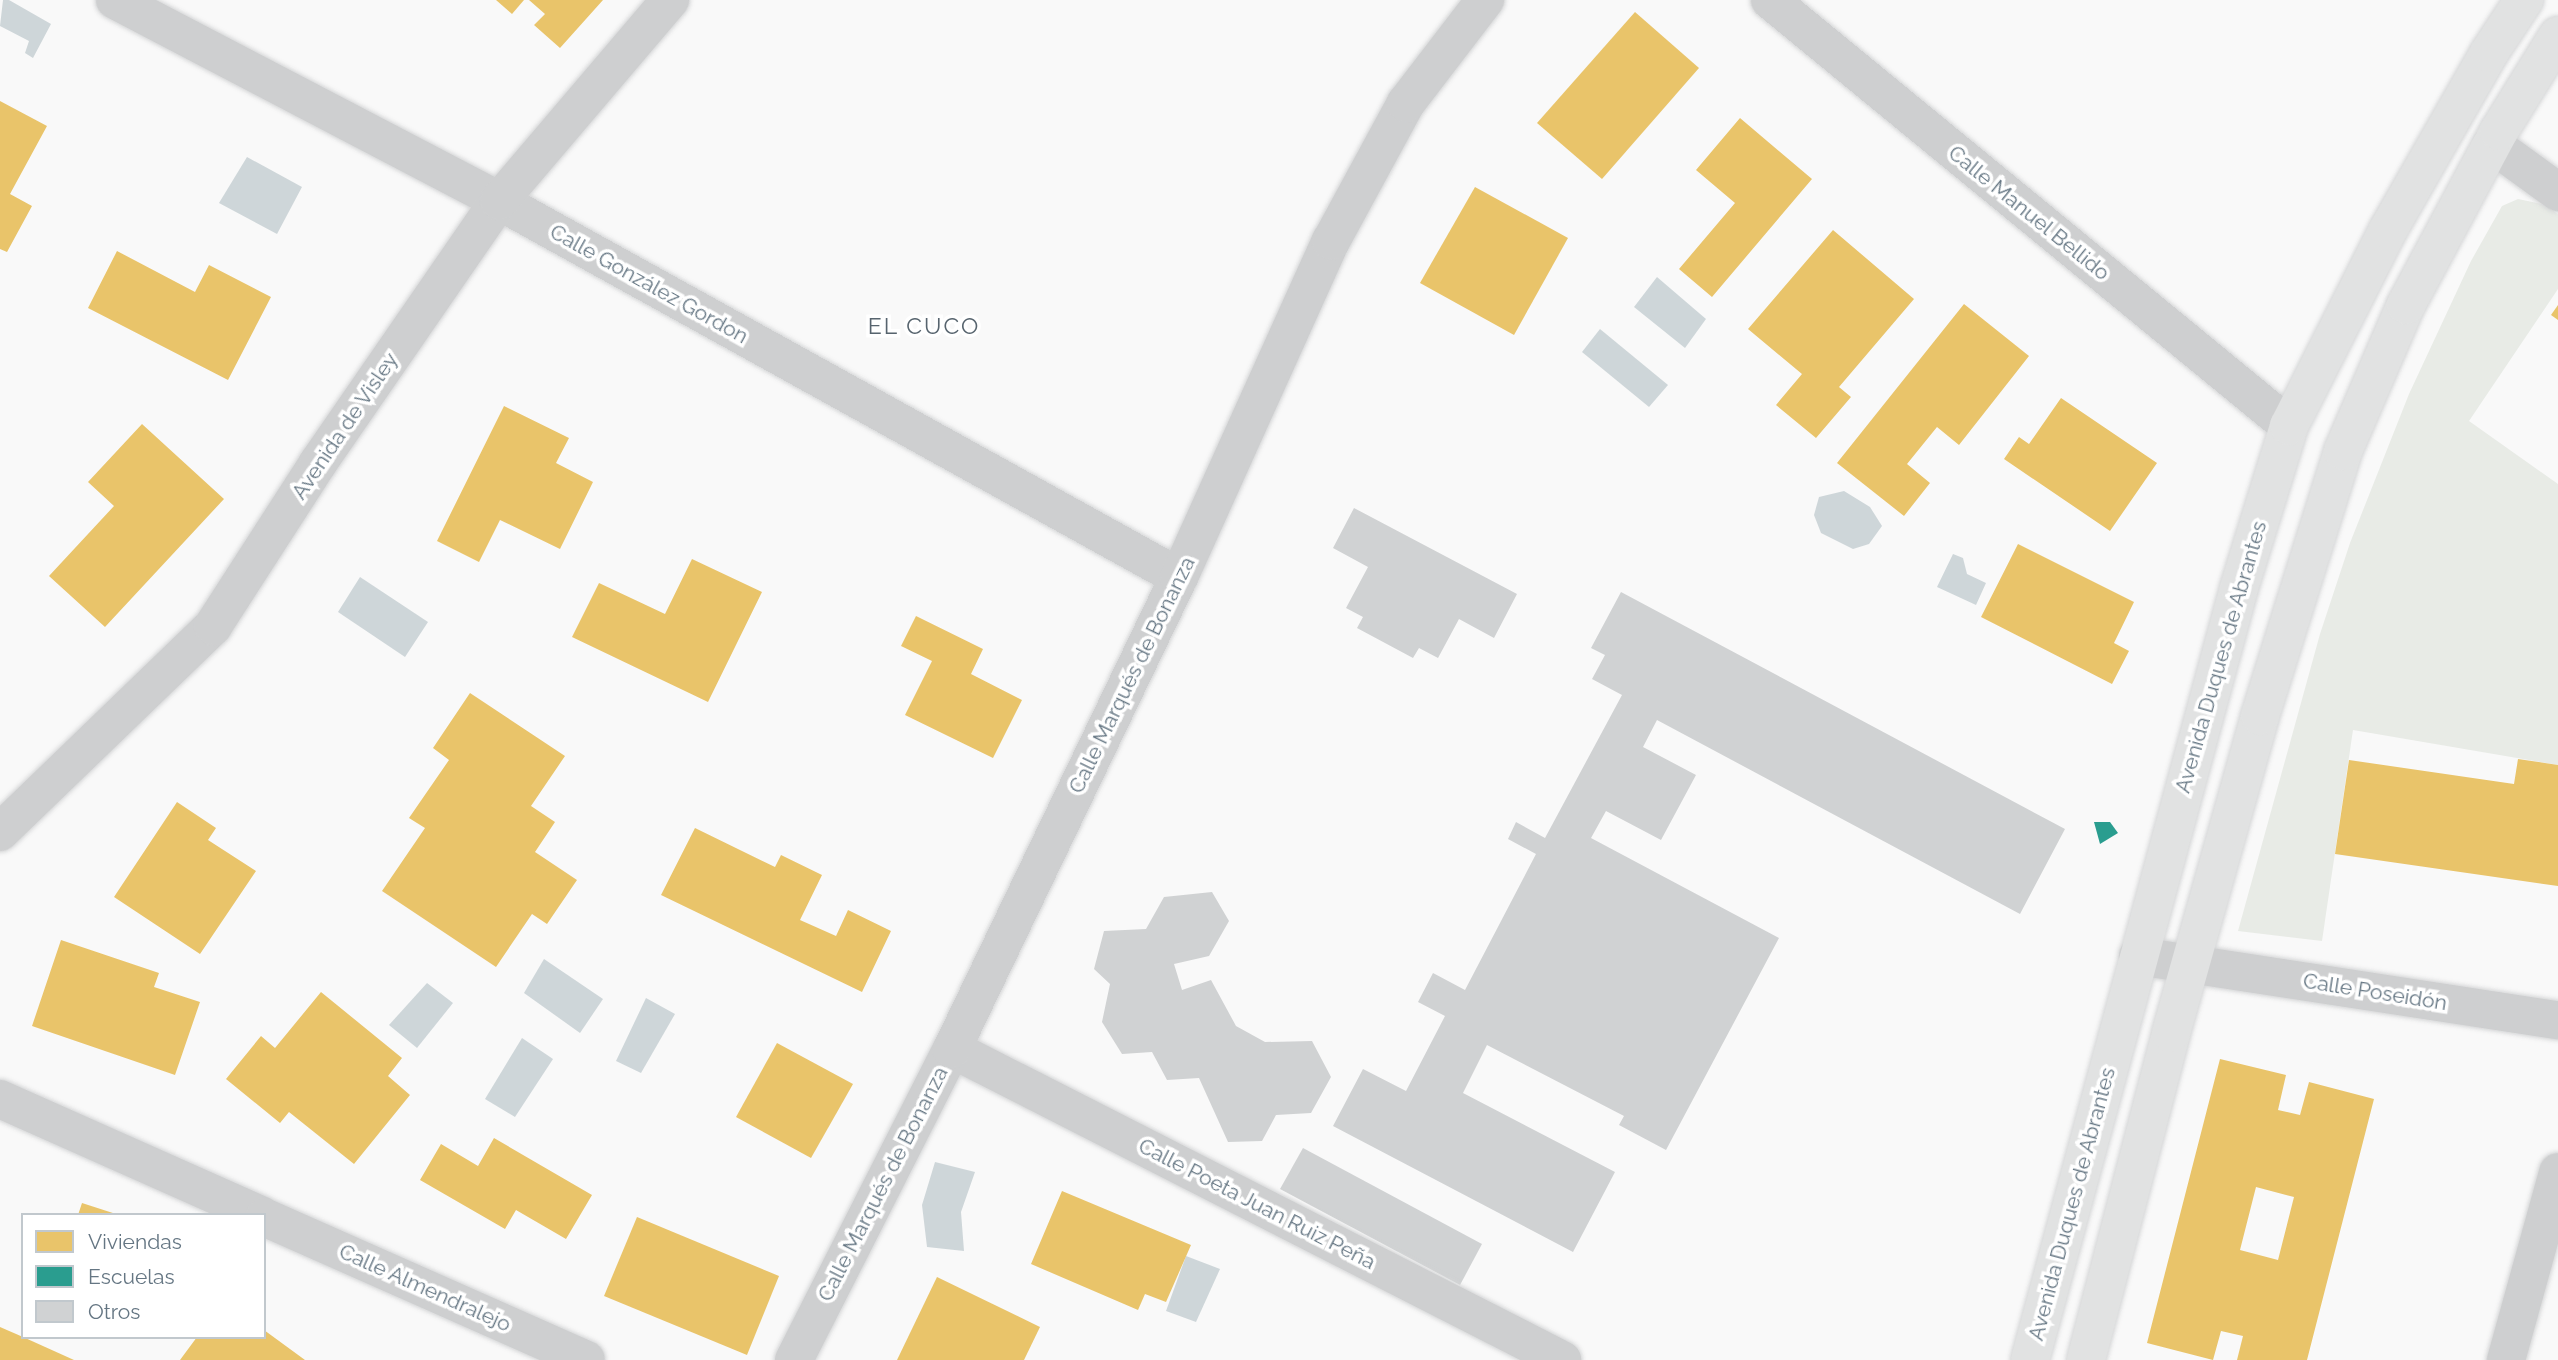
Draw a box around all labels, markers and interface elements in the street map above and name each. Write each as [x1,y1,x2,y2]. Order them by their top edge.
street label: Calle Manuel Bellido [1943,140,2115,286]
street label: Calle González Gordon [546,219,752,349]
district label: EL CUCO [868,312,980,340]
street label: Avenida de Visley [286,348,404,504]
street label: Avenida Duques de Abrantes [2170,518,2272,796]
street label: Calle Marqués de Bonanza [1064,553,1200,797]
street label: Calle Poseidón [2301,968,2449,1016]
street label: Calle Marqués de Bonanza [813,1062,953,1306]
street label: Avenida Duques de Abrantes [2023,1064,2121,1344]
street label: Calle Poeta Juan Ruiz Peña [1134,1133,1380,1275]
legend [21,1213,266,1339]
text: Viviendas [88,1229,182,1254]
street label: Calle Almendralejo [335,1239,515,1337]
text: Escuelas [88,1264,175,1289]
text: Otros [88,1299,140,1324]

